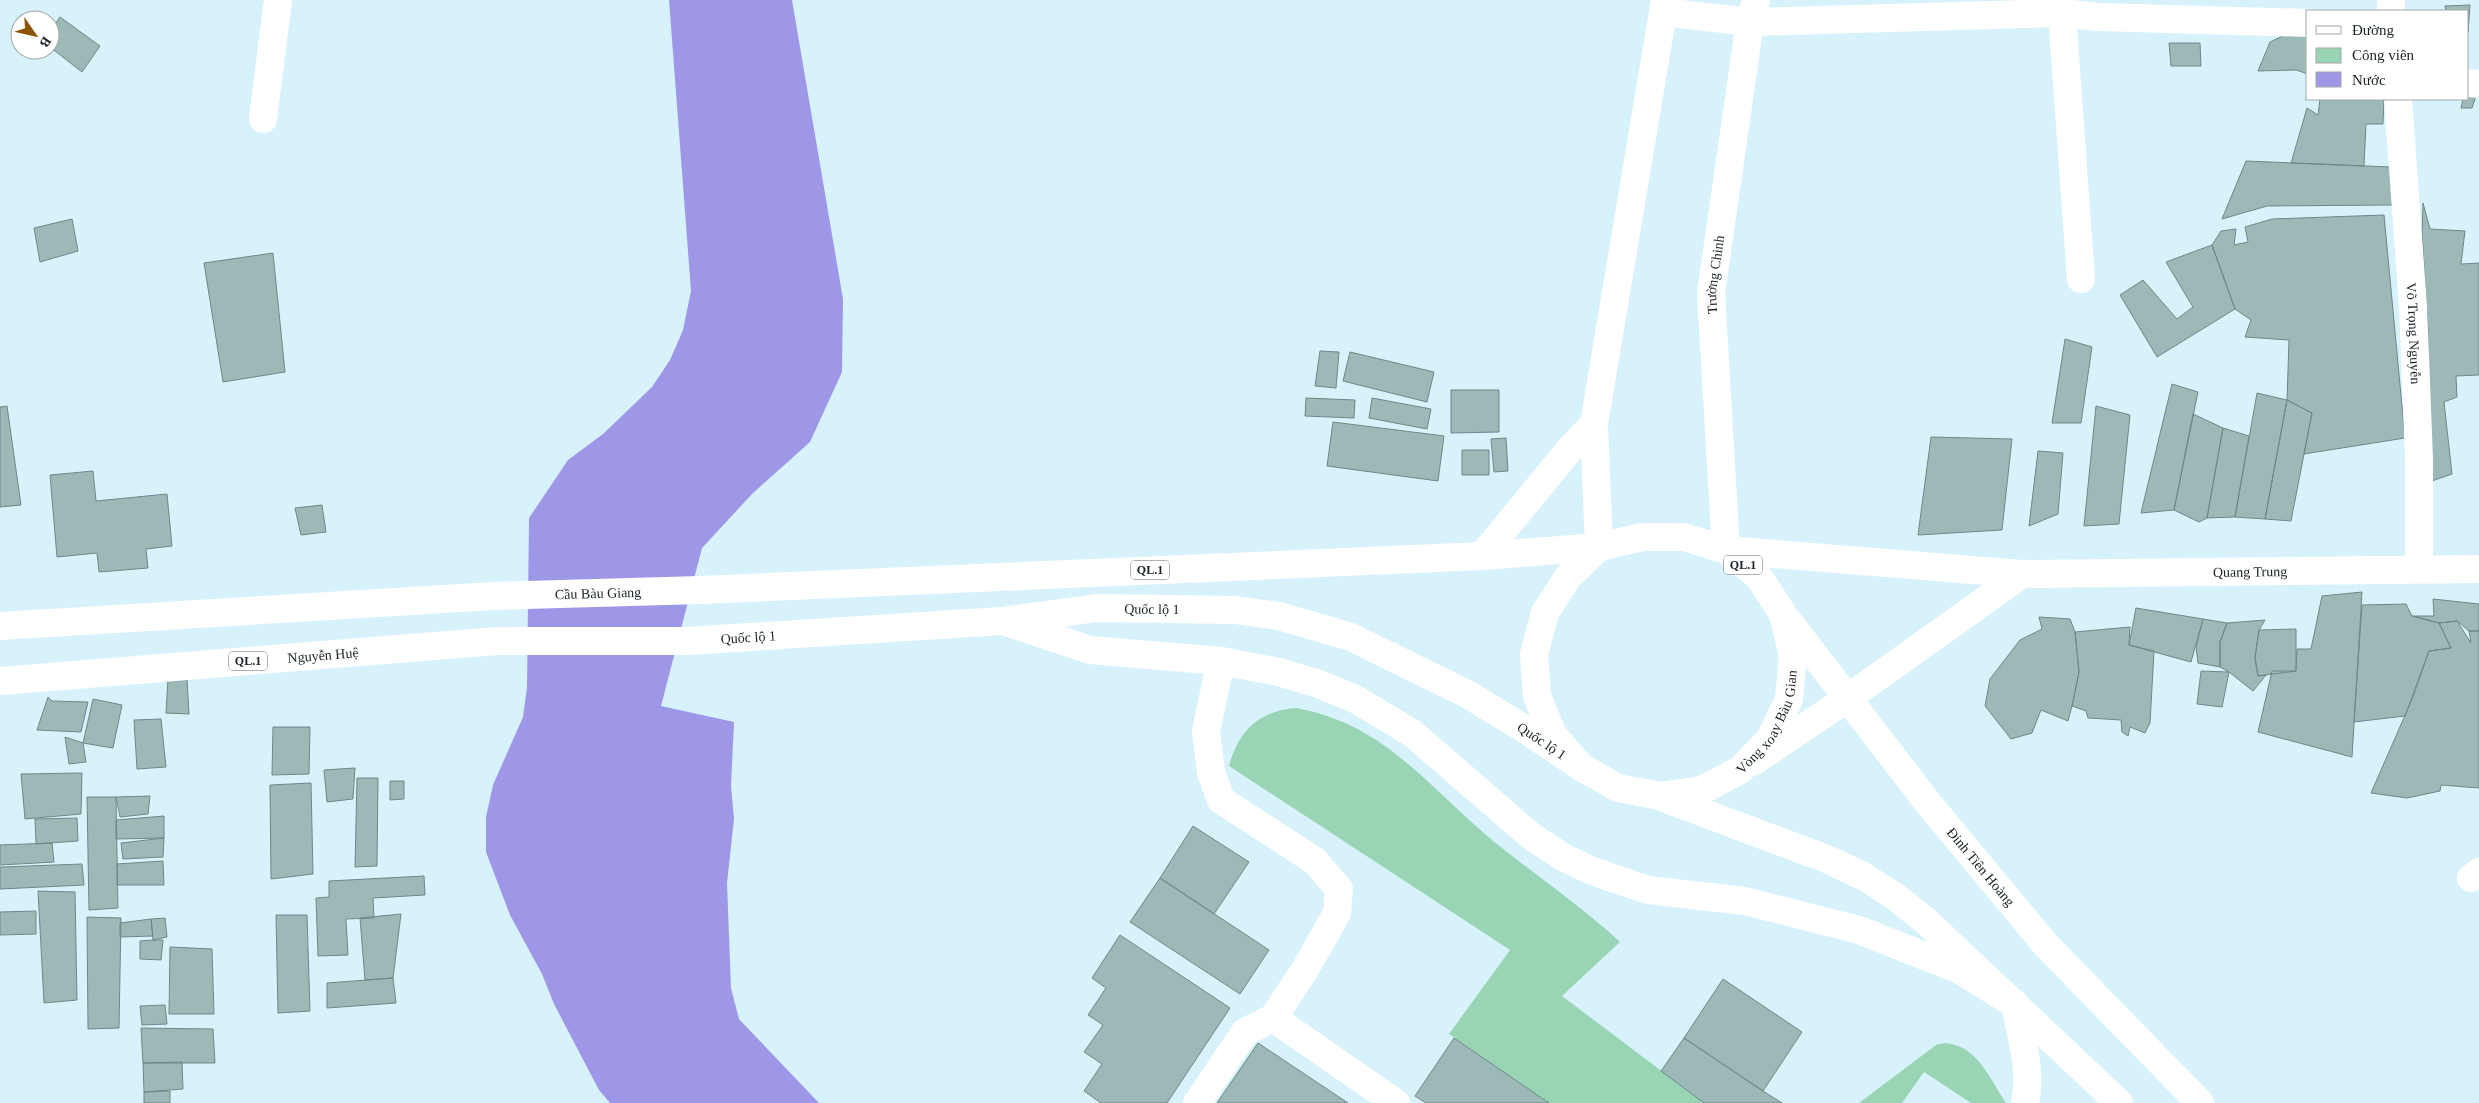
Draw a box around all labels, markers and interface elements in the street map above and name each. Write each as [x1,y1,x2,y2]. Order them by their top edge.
north arrow [10,10,60,60]
legend [2306,10,2469,100]
text: Đường [2352,22,2394,38]
text: B [37,34,54,50]
text: Công viên [2352,47,2415,63]
text: Nước [2352,72,2386,88]
street label: Trường Chinh [1703,234,1727,315]
street label: Võ Trọng Nguyễn [2404,282,2424,385]
road number: QL.1 [1724,556,1762,574]
road number: QL.1 [1131,560,1169,580]
street label: Quang Trung [2213,564,2287,579]
street label: Cầu Bàu Giang [555,584,641,602]
street label: Quốc lộ 1 [1124,601,1180,617]
street label: Quốc lộ 1 [720,628,776,646]
street label: Nguyễn Huệ [287,645,359,665]
road number: QL.1 [229,651,267,670]
street label: Vòng xoay Bàu Gian [1733,669,1799,777]
street label: Quốc lộ 1 [1515,719,1569,762]
street label: Đinh Tiên Hoàng [1944,824,2018,909]

